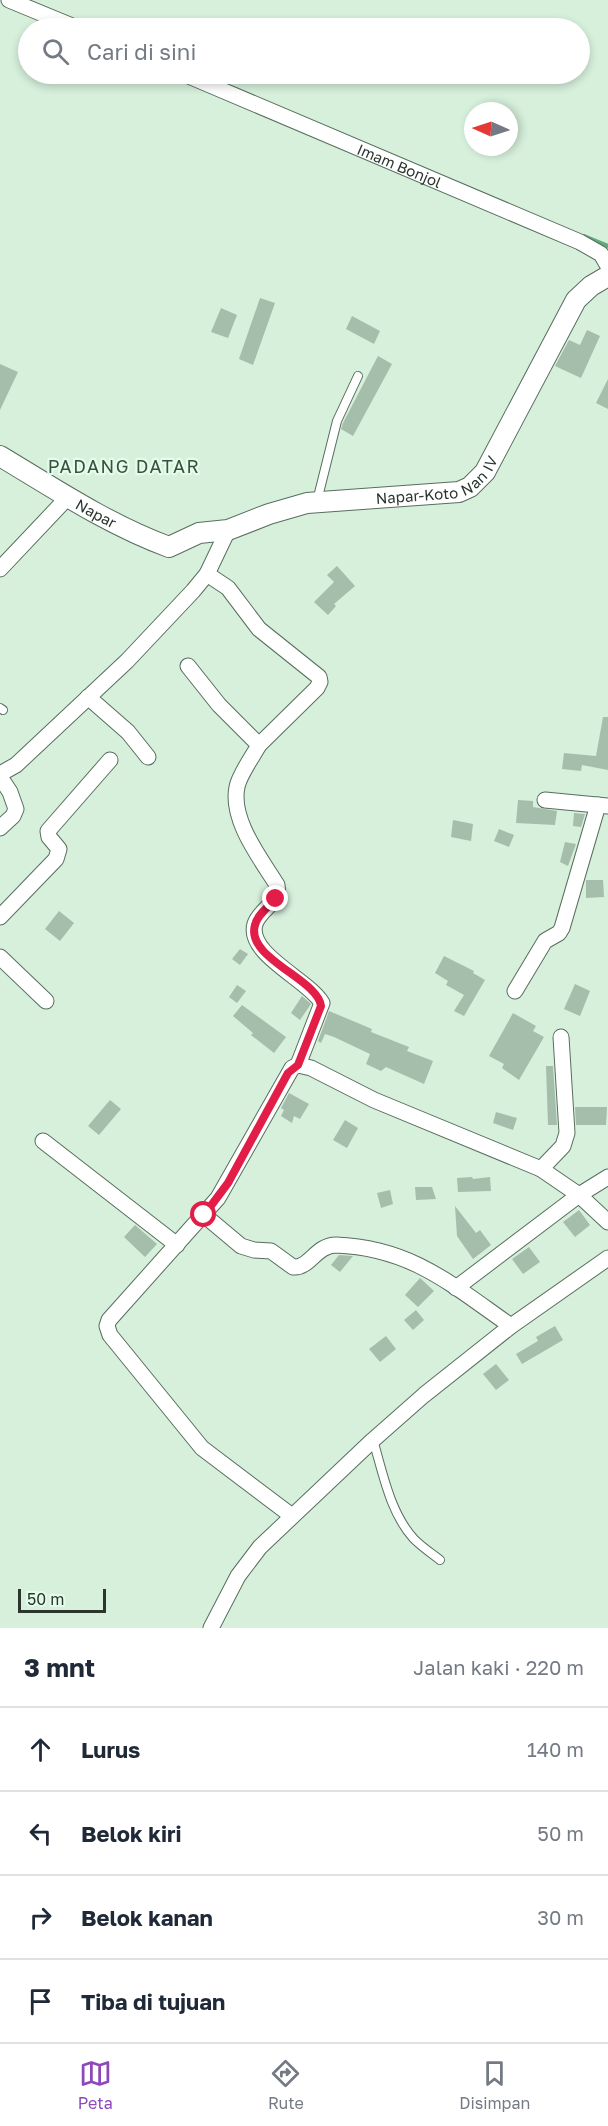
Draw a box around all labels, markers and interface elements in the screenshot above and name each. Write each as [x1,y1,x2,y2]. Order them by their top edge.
search box [18,18,590,84]
icon: search [39,35,72,68]
text: Cari di sini [87,38,196,65]
north arrow [464,102,518,156]
street label: Imam Bonjol [355,140,444,191]
street label: Napar-Koto Nan IV [375,453,501,507]
district label: PADANG DATAR [48,455,200,477]
street label: Napar [73,495,120,531]
route end [262,885,288,911]
route start [190,1201,216,1227]
scale bar [18,1586,106,1614]
text: 50 m [27,1589,64,1609]
text: 3 mnt [24,1652,95,1683]
text: Jalan kaki · 220 m [413,1655,584,1679]
icon: ahead [24,1733,57,1766]
text: Lurus [81,1736,140,1763]
text: 140 m [527,1737,584,1761]
icon: left [24,1817,57,1850]
text: Belok kiri [81,1820,182,1847]
text: 50 m [537,1821,584,1845]
icon: right [24,1901,57,1934]
text: Belok kanan [81,1904,213,1931]
text: 30 m [537,1905,584,1929]
icon: arrive [24,1985,57,2018]
text: Tiba di tujuan [81,1988,225,2015]
tab: Peta [78,2057,113,2113]
tab: Rute [268,2057,304,2113]
tab: Disimpan [459,2057,530,2113]

